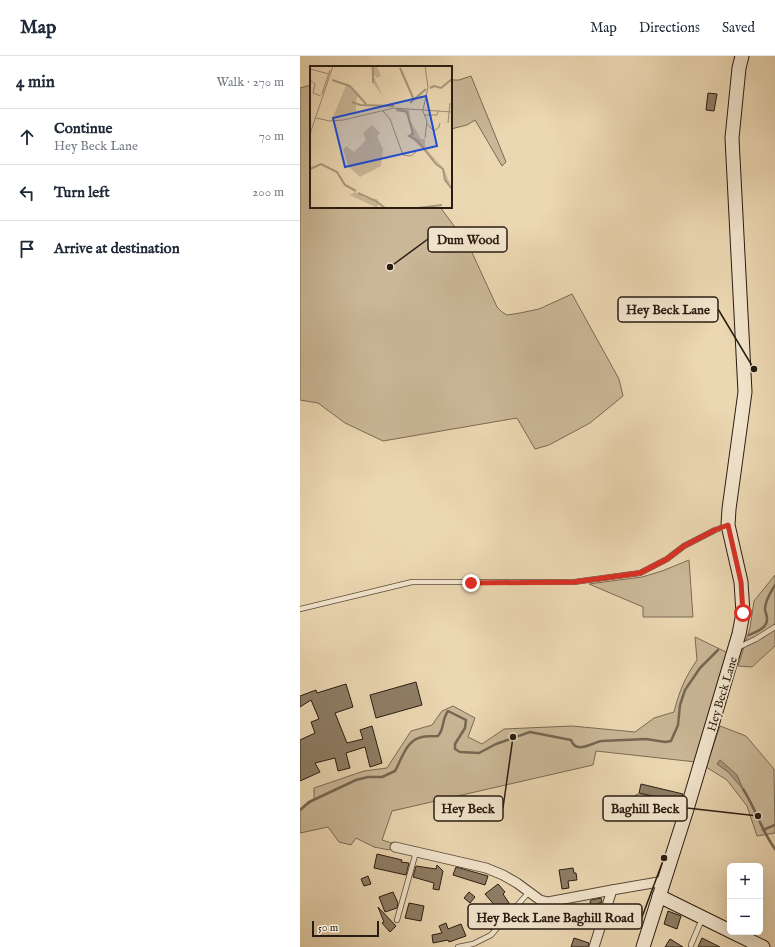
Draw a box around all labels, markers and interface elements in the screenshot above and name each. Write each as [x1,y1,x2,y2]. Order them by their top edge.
text: Map [20,16,56,40]
text: Map [590,19,617,37]
text: Directions [639,19,700,37]
text: Saved [722,19,755,37]
inset map [310,66,452,208]
text: 4 min [16,72,55,93]
text: Walk · 270 m [216,74,284,91]
text: Continue [54,119,112,138]
icon: ahead [16,126,38,148]
text: 70 m [259,128,284,145]
text: Hey Beck Lane [54,138,138,155]
icon: left [16,182,38,204]
text: Turn left [54,183,110,202]
text: 200 m [252,184,284,201]
callout: Dum Wood [428,227,507,252]
text: Dum Wood [437,232,500,249]
icon: arrive [16,238,38,260]
text: Arrive at destination [54,239,180,258]
callout: Hey Beck Lane [618,297,718,322]
text: Hey Beck Lane [626,302,710,319]
route end [462,574,480,592]
route start [734,604,752,622]
street label: Hey Beck Lane [704,654,741,733]
callout: Hey Beck [434,796,503,821]
callout: Baghill Beck [603,796,687,821]
text: Hey Beck [441,801,496,818]
text: Baghill Beck [611,801,680,818]
map controls [727,863,763,935]
button: + [727,863,763,899]
button: − [727,899,763,935]
callout: Hey Beck Lane Baghill Road [468,904,642,929]
text: Hey Beck Lane Baghill Road [476,910,635,927]
scale bar [312,919,379,938]
text: 50 m [318,921,338,935]

